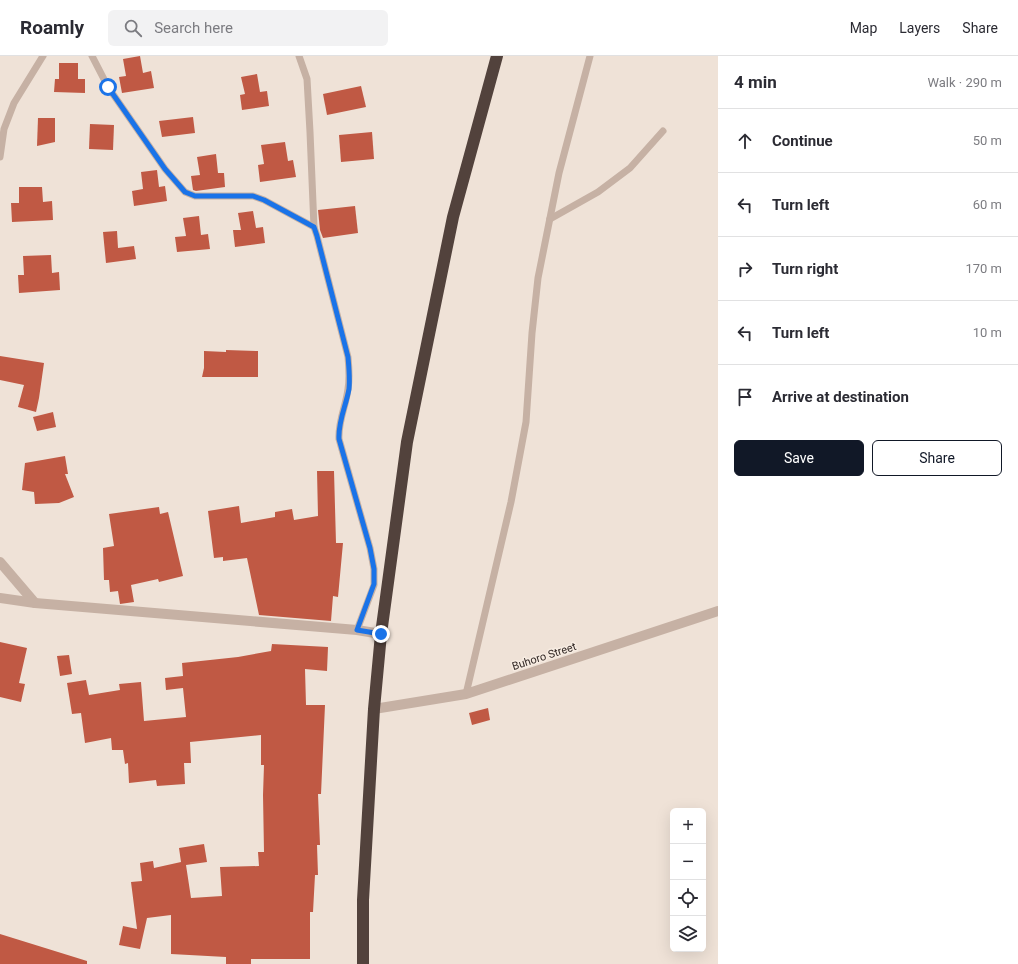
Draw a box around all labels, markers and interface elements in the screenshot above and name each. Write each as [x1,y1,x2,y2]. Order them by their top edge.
search box [108,10,388,46]
text: Roamly [20,16,84,39]
icon: search [122,17,144,39]
text: Search here [154,19,233,37]
text: Map [850,20,877,36]
text: Layers [899,20,940,36]
text: Share [962,20,998,36]
text: 4 min [734,72,777,92]
text: Walk · 290 m [927,75,1002,90]
route start [99,78,117,96]
icon: ahead [734,130,756,152]
text: Continue [772,132,833,150]
text: 50 m [973,133,1002,148]
icon: left [734,194,756,216]
text: Turn left [772,196,829,214]
text: 60 m [973,197,1002,212]
icon: right [734,258,756,280]
text: Turn right [772,260,838,278]
text: 170 m [965,261,1002,276]
icon: left [734,322,756,344]
text: Turn left [772,324,829,342]
text: 10 m [973,325,1002,340]
icon: arrive [734,386,756,408]
text: Arrive at destination [772,388,909,406]
button: Save [734,440,864,476]
button: Share [872,440,1002,476]
route end [372,625,390,643]
street label: Buhoro Street [510,640,578,673]
map controls [670,808,706,952]
button: + [670,808,706,844]
button: − [670,844,706,880]
button: locate [670,880,706,916]
button: layers [670,916,706,952]

